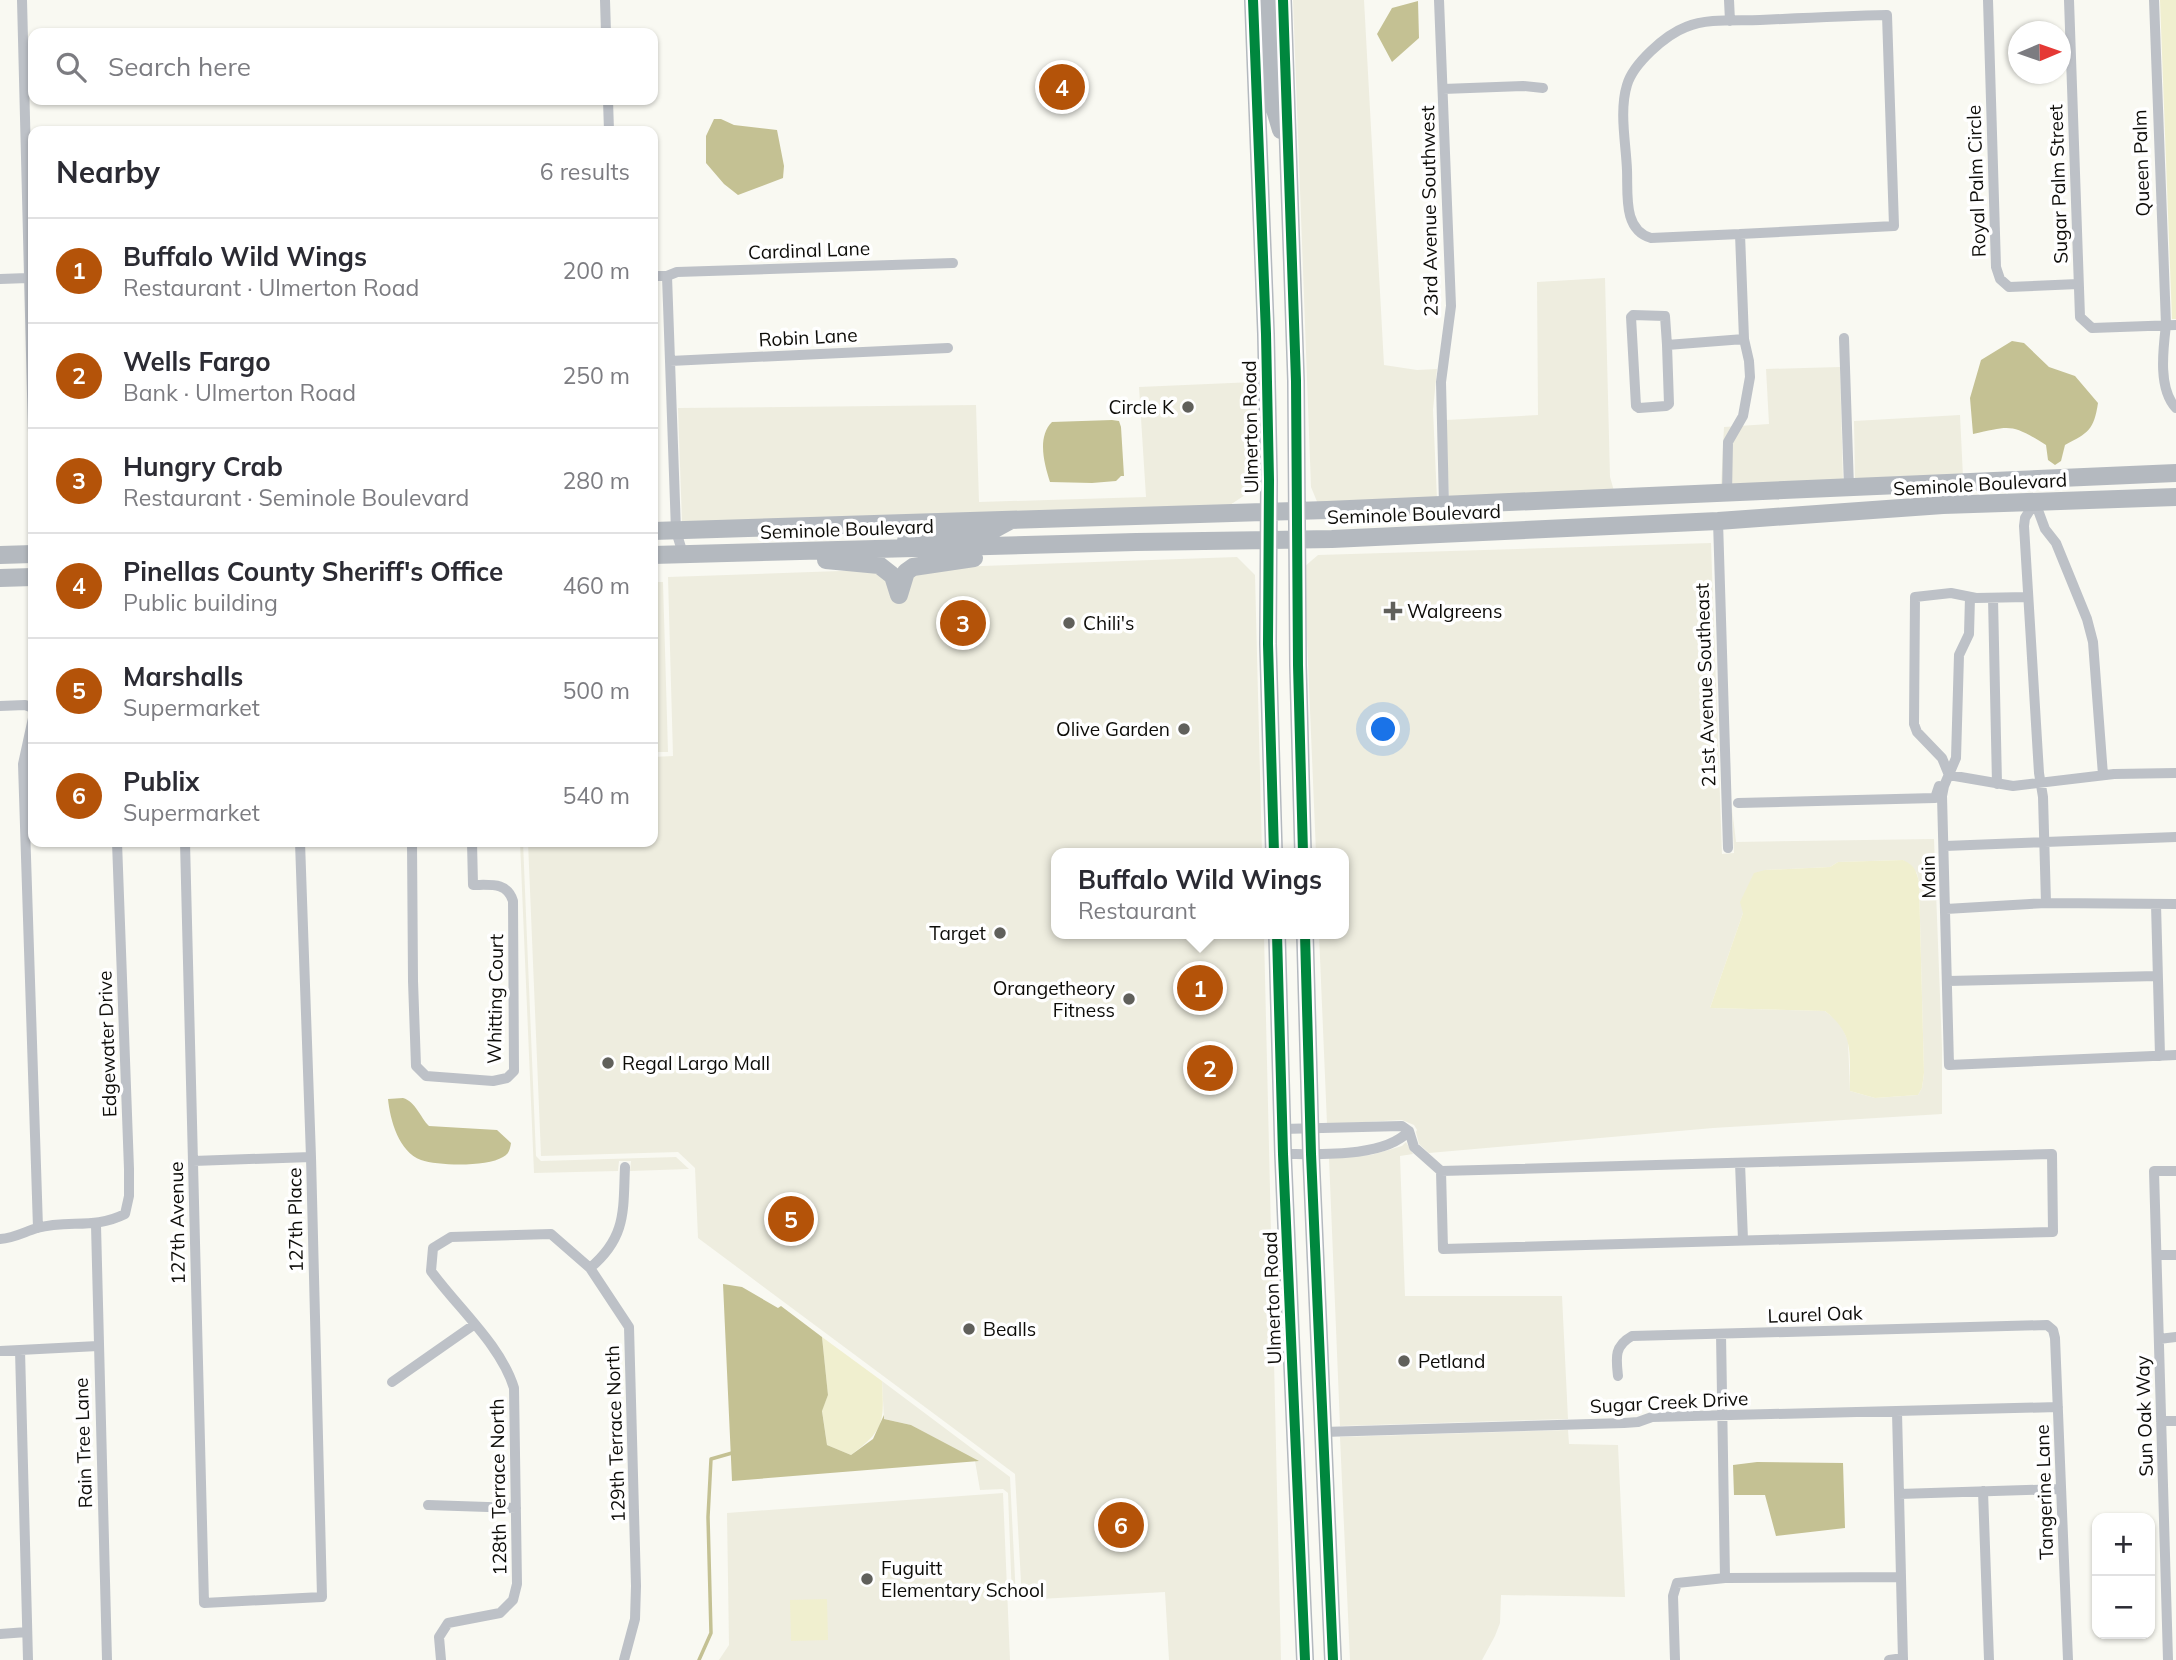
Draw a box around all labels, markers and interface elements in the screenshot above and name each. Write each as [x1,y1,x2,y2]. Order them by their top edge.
north arrow [2008,21,2071,84]
search box [28,28,658,105]
icon: search [52,48,90,86]
text: Search here [108,50,251,83]
pin: 4 [1039,61,1085,113]
street label: Royal Palm Circle [1961,104,1991,258]
street label: Sugar Palm Street [2043,104,2073,264]
street label: 23rd Avenue Southwest [1415,105,1443,317]
street label: Queen Palm [2127,109,2155,217]
text: Nearby [56,153,160,191]
text: 6 results [540,157,630,186]
street label: Cardinal Lane [748,236,870,264]
text: Buffalo Wild Wings [123,240,367,273]
text: 1 [72,256,86,285]
text: 200 m [562,256,630,285]
text: Restaurant · Ulmerton Road [123,273,419,302]
street label: Robin Lane [758,322,858,352]
text: Wells Fargo [123,345,271,378]
street label: Ulmerton Road [1237,360,1263,494]
text: 2 [72,361,86,390]
text: 250 m [562,361,630,390]
text: Bank · Ulmerton Road [123,378,356,407]
place label: Circle K [1108,395,1175,419]
marker: Circle K [1180,399,1196,415]
text: Hungry Crab [123,450,283,483]
text: 3 [72,466,86,495]
text: 280 m [562,466,630,495]
street label: Seminole Boulevard [1892,467,2068,501]
text: Restaurant · Seminole Boulevard [123,483,469,512]
street label: Seminole Boulevard [1327,499,1501,529]
street label: Seminole Boulevard [760,514,934,544]
text: Pinellas County Sheriff's Office [123,555,503,588]
text: 4 [72,571,86,600]
text: 460 m [562,571,630,600]
street label: 21st Avenue Southeast [1689,582,1721,787]
text: Public building [123,588,278,617]
pin: 3 [940,597,986,649]
place label: Walgreens [1407,599,1502,623]
marker: Walgreens [1385,603,1401,619]
place label: Chili's [1083,611,1134,635]
marker: Chili's [1061,615,1077,631]
text: Marshalls [123,660,243,693]
text: 5 [72,676,86,705]
text: 500 m [562,676,630,705]
text: Supermarket [123,693,260,722]
your location [1366,712,1400,746]
place label: Olive Garden [1056,717,1170,741]
marker: Olive Garden [1176,721,1192,737]
text: Publix [123,765,200,798]
text: 6 [72,781,86,810]
text: 540 m [562,781,630,810]
text: Supermarket [123,798,260,827]
popup [1051,848,1349,939]
street label: Main [1916,855,1940,899]
text: Buffalo Wild Wings [1078,863,1322,896]
text: Restaurant [1078,896,1196,925]
place label: Target [929,921,986,945]
marker: Target [992,925,1008,941]
street label: Whitting Court [482,933,508,1064]
pin: 1 [1177,962,1223,1014]
street label: Edgewater Drive [92,970,122,1118]
place label: Orangetheory Fitness [993,976,1115,1022]
marker: Orangetheory Fitness [1121,991,1137,1007]
pin: 2 [1187,1042,1233,1094]
place label: Regal Largo Mall [622,1051,770,1075]
marker: Regal Largo Mall [600,1055,616,1071]
street label: 127th Avenue [164,1161,190,1285]
street label: 127th Place [282,1167,308,1273]
pin: 5 [768,1193,814,1245]
street label: Ulmerton Road [1258,1231,1286,1365]
street label: Laurel Oak [1767,1300,1863,1328]
place label: Bealls [983,1317,1036,1341]
marker: Bealls [961,1321,977,1337]
street label: 129th Terrace North [600,1345,630,1523]
place label: Petland [1418,1349,1485,1373]
marker: Petland [1396,1353,1412,1369]
street label: Sun Oak Way [2130,1355,2158,1477]
street label: Rain Tree Lane [69,1377,97,1509]
street label: Sugar Creek Drive [1589,1386,1749,1418]
street label: 128th Terrace North [484,1398,512,1576]
street label: Tangerine Lane [2030,1424,2058,1560]
pin: 6 [1098,1499,1144,1551]
map controls [2092,1513,2155,1639]
button: + [2092,1513,2155,1576]
place label: Fuguitt Elementary School [881,1556,1044,1602]
marker: Fuguitt Elementary School [859,1571,875,1587]
button: − [2092,1576,2155,1639]

